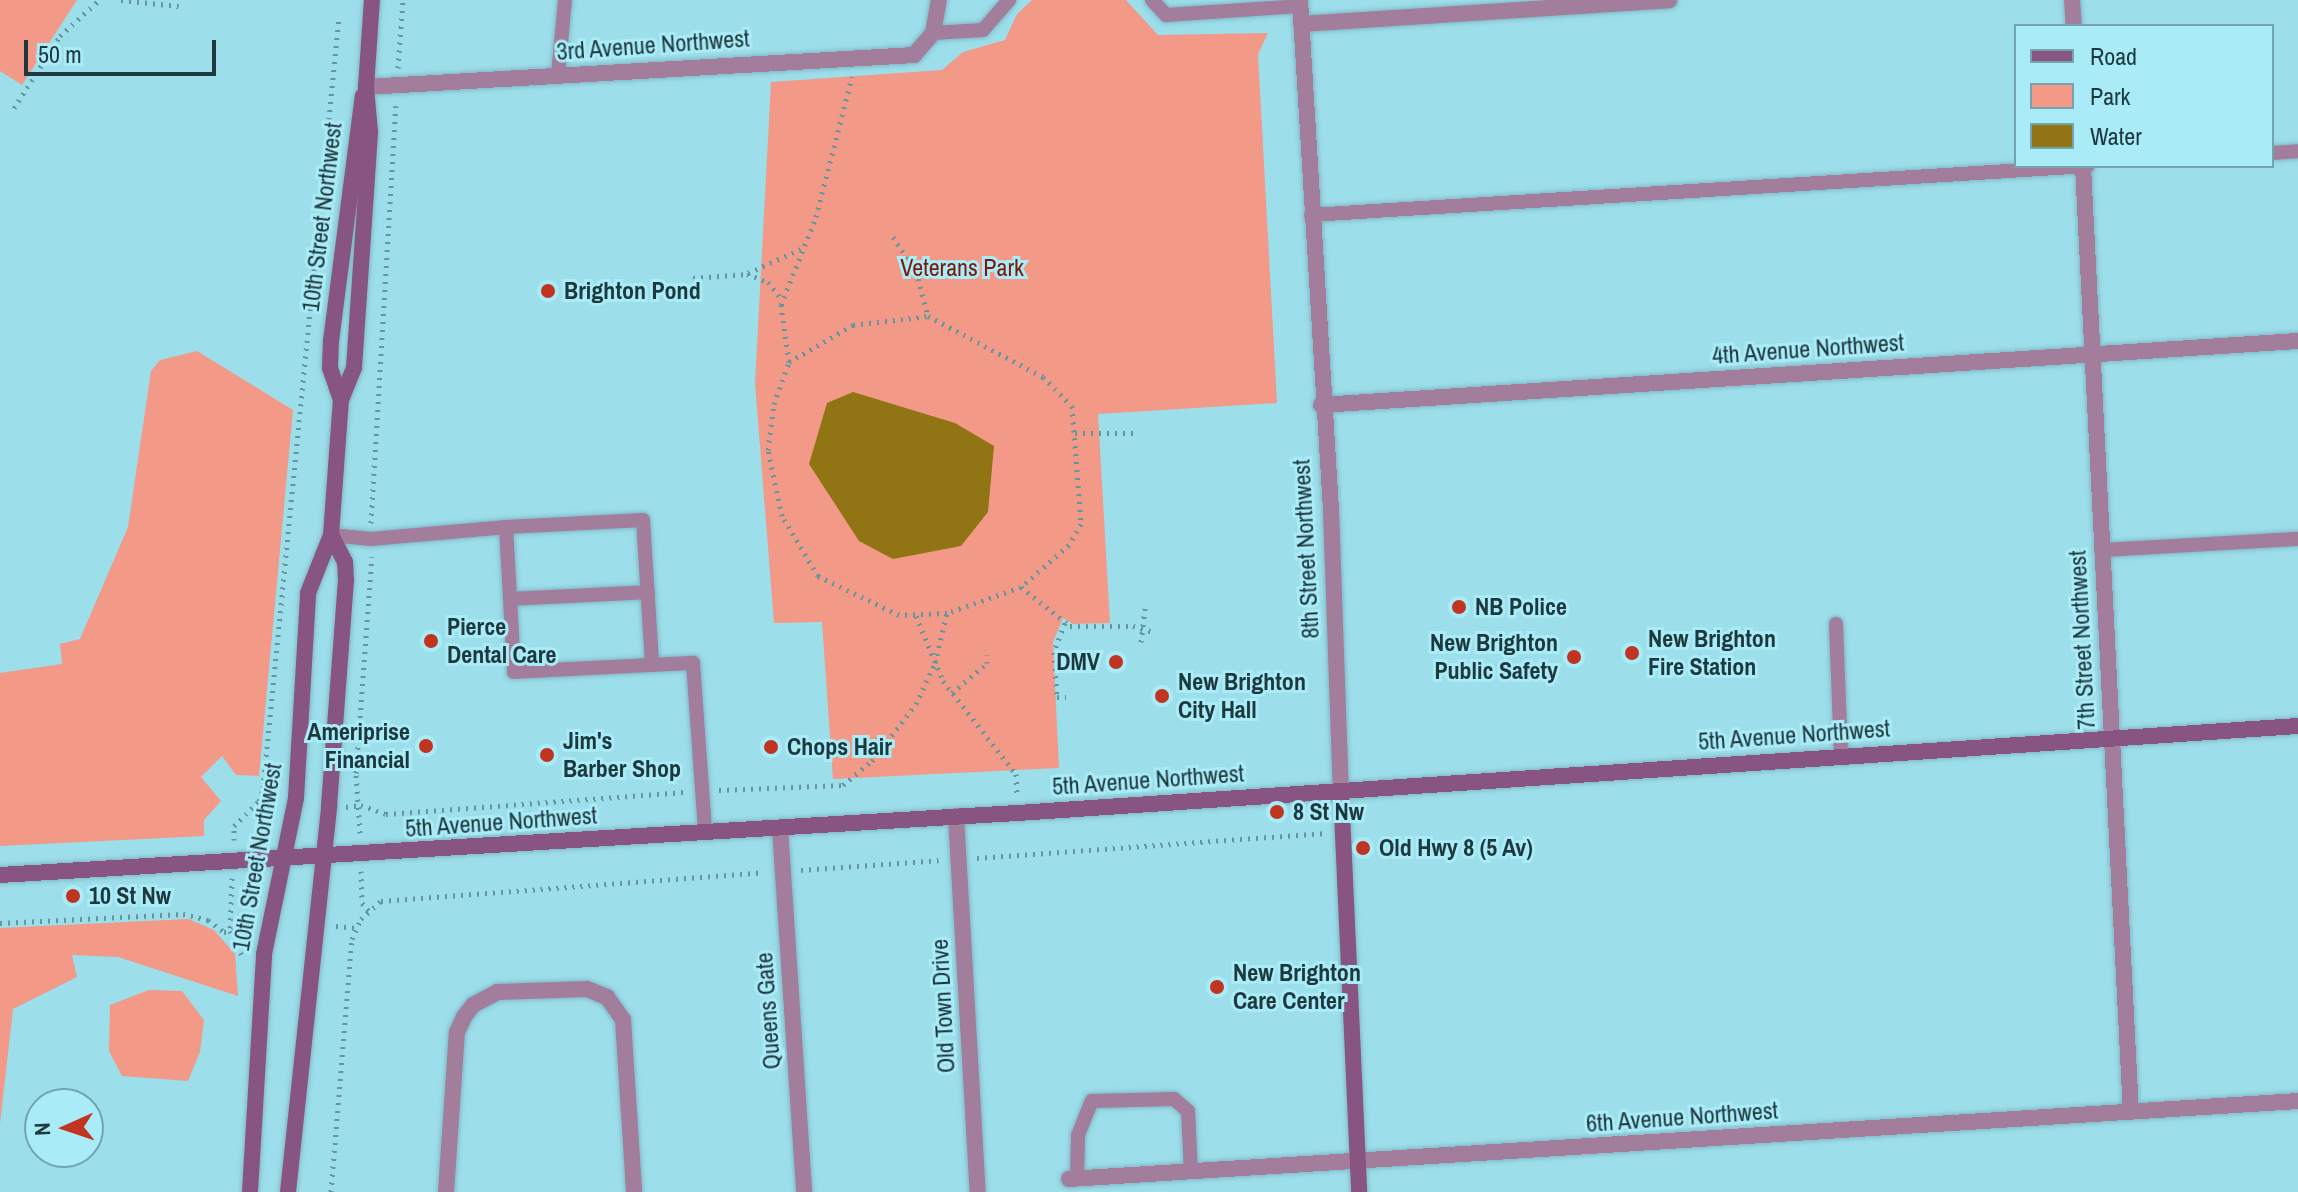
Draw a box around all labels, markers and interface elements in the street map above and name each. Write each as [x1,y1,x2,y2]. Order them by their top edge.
scale bar [28,24,220,74]
street label: 3rd Avenue Northwest [555,24,751,66]
legend [2014,24,2274,168]
text: 50 m [38,38,82,70]
text: Road [2090,40,2137,72]
text: Park [2090,80,2130,112]
text: Water [2090,120,2142,152]
street label: 10th Street Northwest [296,121,348,313]
park label: Veterans Park [900,254,1024,282]
place label: Brighton Pond [564,277,701,305]
marker: Brighton Pond [539,282,557,300]
street label: 4th Avenue Northwest [1711,328,1905,370]
street label: 8th Street Northwest [1287,459,1325,639]
street label: 7th Street Northwest [2063,550,2101,730]
place label: NB Police [1475,593,1567,621]
marker: NB Police [1450,598,1468,616]
place label: Pierce Dental Care [447,613,556,669]
place label: New Brighton Fire Station [1648,625,1776,681]
place label: New Brighton Public Safety [1430,629,1558,685]
marker: Pierce Dental Care [422,632,440,650]
marker: New Brighton Fire Station [1623,644,1641,662]
place label: DMV [1056,648,1100,676]
marker: New Brighton Public Safety [1565,648,1583,666]
marker: DMV [1107,653,1125,671]
place label: New Brighton City Hall [1178,668,1306,724]
marker: New Brighton City Hall [1153,687,1171,705]
street label: 5th Avenue Northwest [1697,714,1891,756]
place label: Ameriprise Financial [307,718,410,774]
place label: Jim's Barber Shop [563,727,681,783]
place label: Chops Hair [787,733,892,761]
marker: Ameriprise Financial [417,737,435,755]
marker: Chops Hair [762,738,780,756]
marker: Jim's Barber Shop [538,746,556,764]
street label: 5th Avenue Northwest [1051,759,1245,801]
street label: 10th Street Northwest [226,761,288,953]
place label: 8 St Nw [1293,798,1364,826]
street label: 5th Avenue Northwest [404,801,598,843]
marker: 8 St Nw [1268,803,1286,821]
place label: Old Hwy 8 (5 Av) [1379,834,1534,862]
marker: Old Hwy 8 (5 Av) [1354,839,1372,857]
place label: 10 St Nw [89,882,171,910]
marker: 10 St Nw [64,887,82,905]
street label: Old Town Drive [925,938,961,1074]
street label: Queens Gate [750,952,786,1070]
place label: New Brighton Care Center [1233,959,1361,1015]
marker: New Brighton Care Center [1208,978,1226,996]
north arrow [24,1088,104,1168]
street label: 6th Avenue Northwest [1585,1096,1779,1138]
text: N [27,1122,57,1136]

